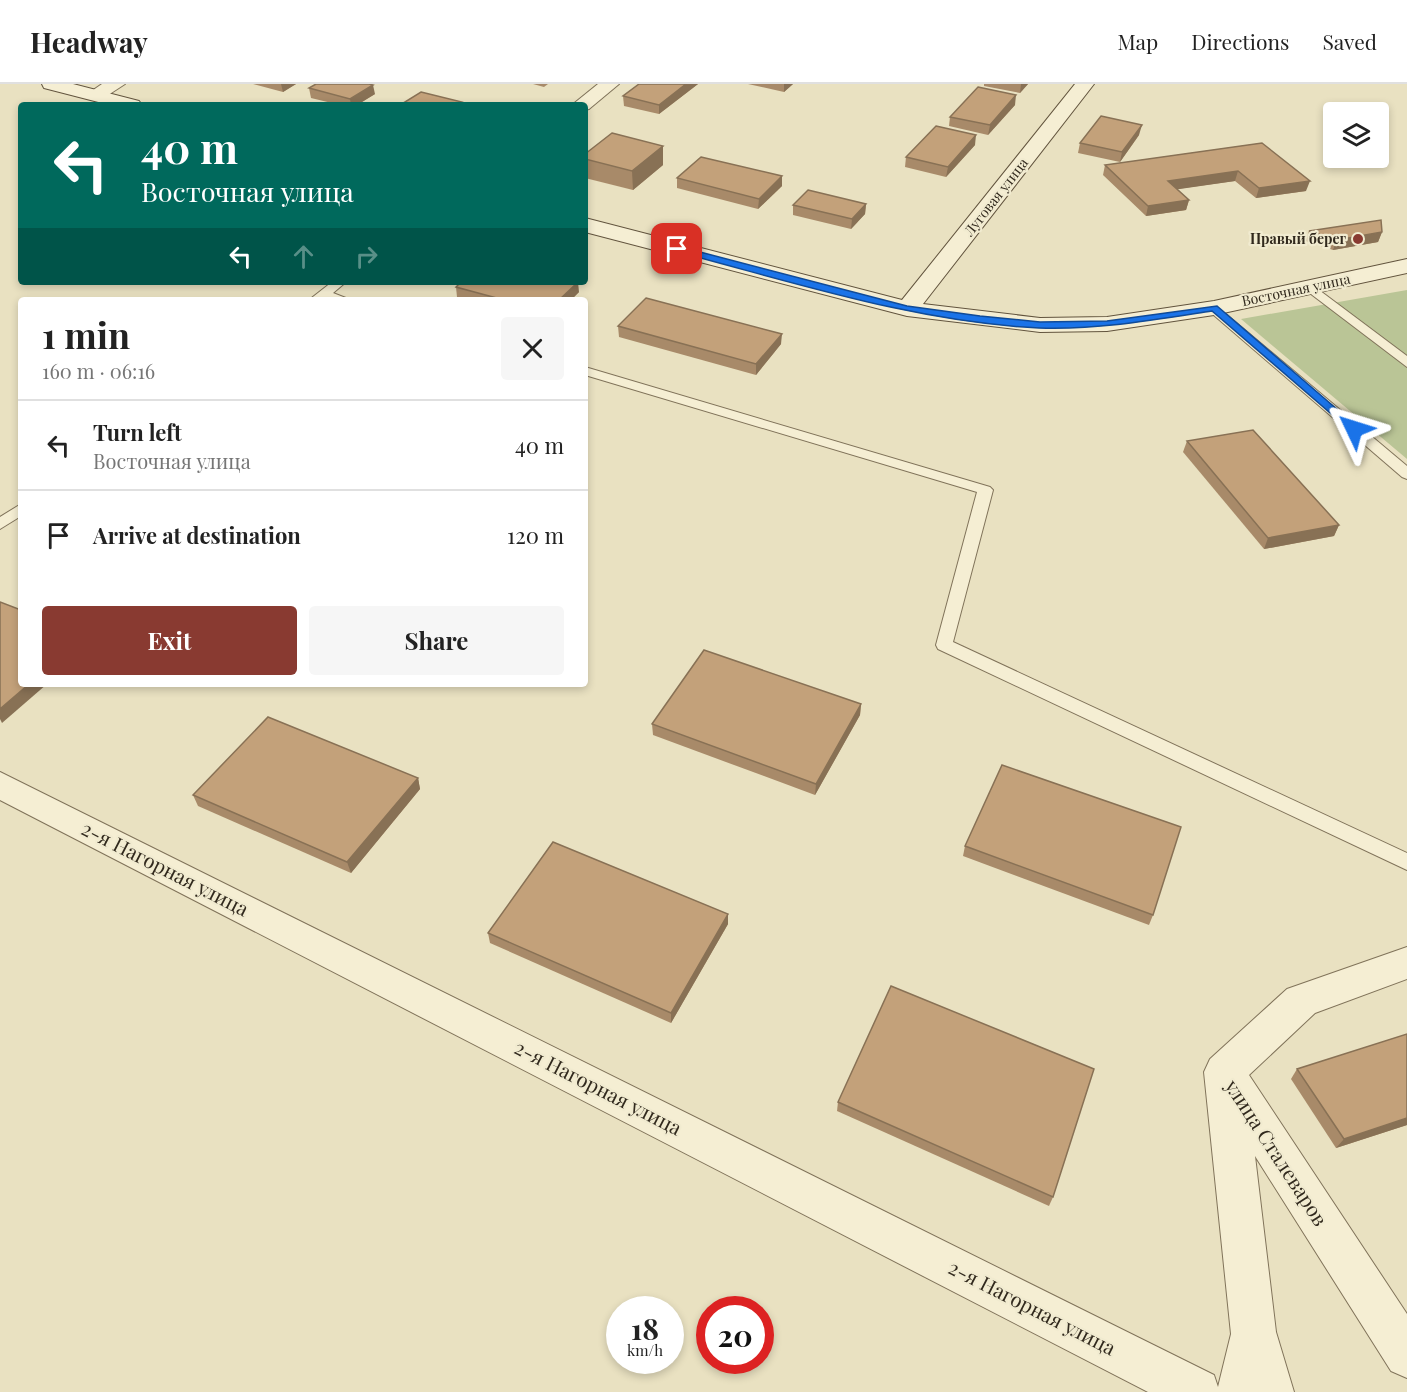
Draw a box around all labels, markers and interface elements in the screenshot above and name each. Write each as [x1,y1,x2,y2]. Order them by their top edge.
text: Headway [30,23,148,60]
text: Map [1117,27,1158,55]
text: Directions [1191,27,1289,55]
text: Saved [1322,27,1377,55]
map controls [1323,102,1389,168]
button: layers [1323,102,1389,168]
text: 40 m [141,119,238,175]
icon: left [42,126,120,204]
street label: Луговая улица [959,154,1032,240]
text: Восточная улица [141,173,354,209]
pin [651,223,702,274]
place label: Правый берег [1250,229,1346,248]
icon: arrive [660,232,693,265]
marker: Правый берег [1351,232,1365,246]
icon: left [224,240,257,273]
icon: ahead [287,240,320,273]
icon: right [350,240,383,273]
street label: Восточная улица [1240,269,1352,310]
text: 1 min [42,310,130,358]
button: close [501,317,564,380]
text: 160 m · 06:16 [42,357,155,384]
position arrow [1322,397,1386,461]
text: Turn left [93,417,182,447]
icon: left [42,429,75,462]
text: 40 m [515,430,564,460]
text: Восточная улица [93,447,251,474]
icon: arrive [42,519,75,552]
text: Arrive at destination [93,520,301,550]
text: 120 m [507,520,564,550]
button: Exit [42,606,297,675]
button: Share [309,606,564,675]
street label: 2-я Нагорная улица [78,814,254,921]
street label: 2-я Нагорная улица [511,1033,687,1140]
street label: улица Сталеваров [1219,1073,1335,1231]
street label: 2-я Нагорная улица [945,1253,1121,1360]
speed limit sign: 20 [696,1296,774,1374]
text: 18 [631,1308,659,1348]
text: km/h [627,1340,663,1360]

